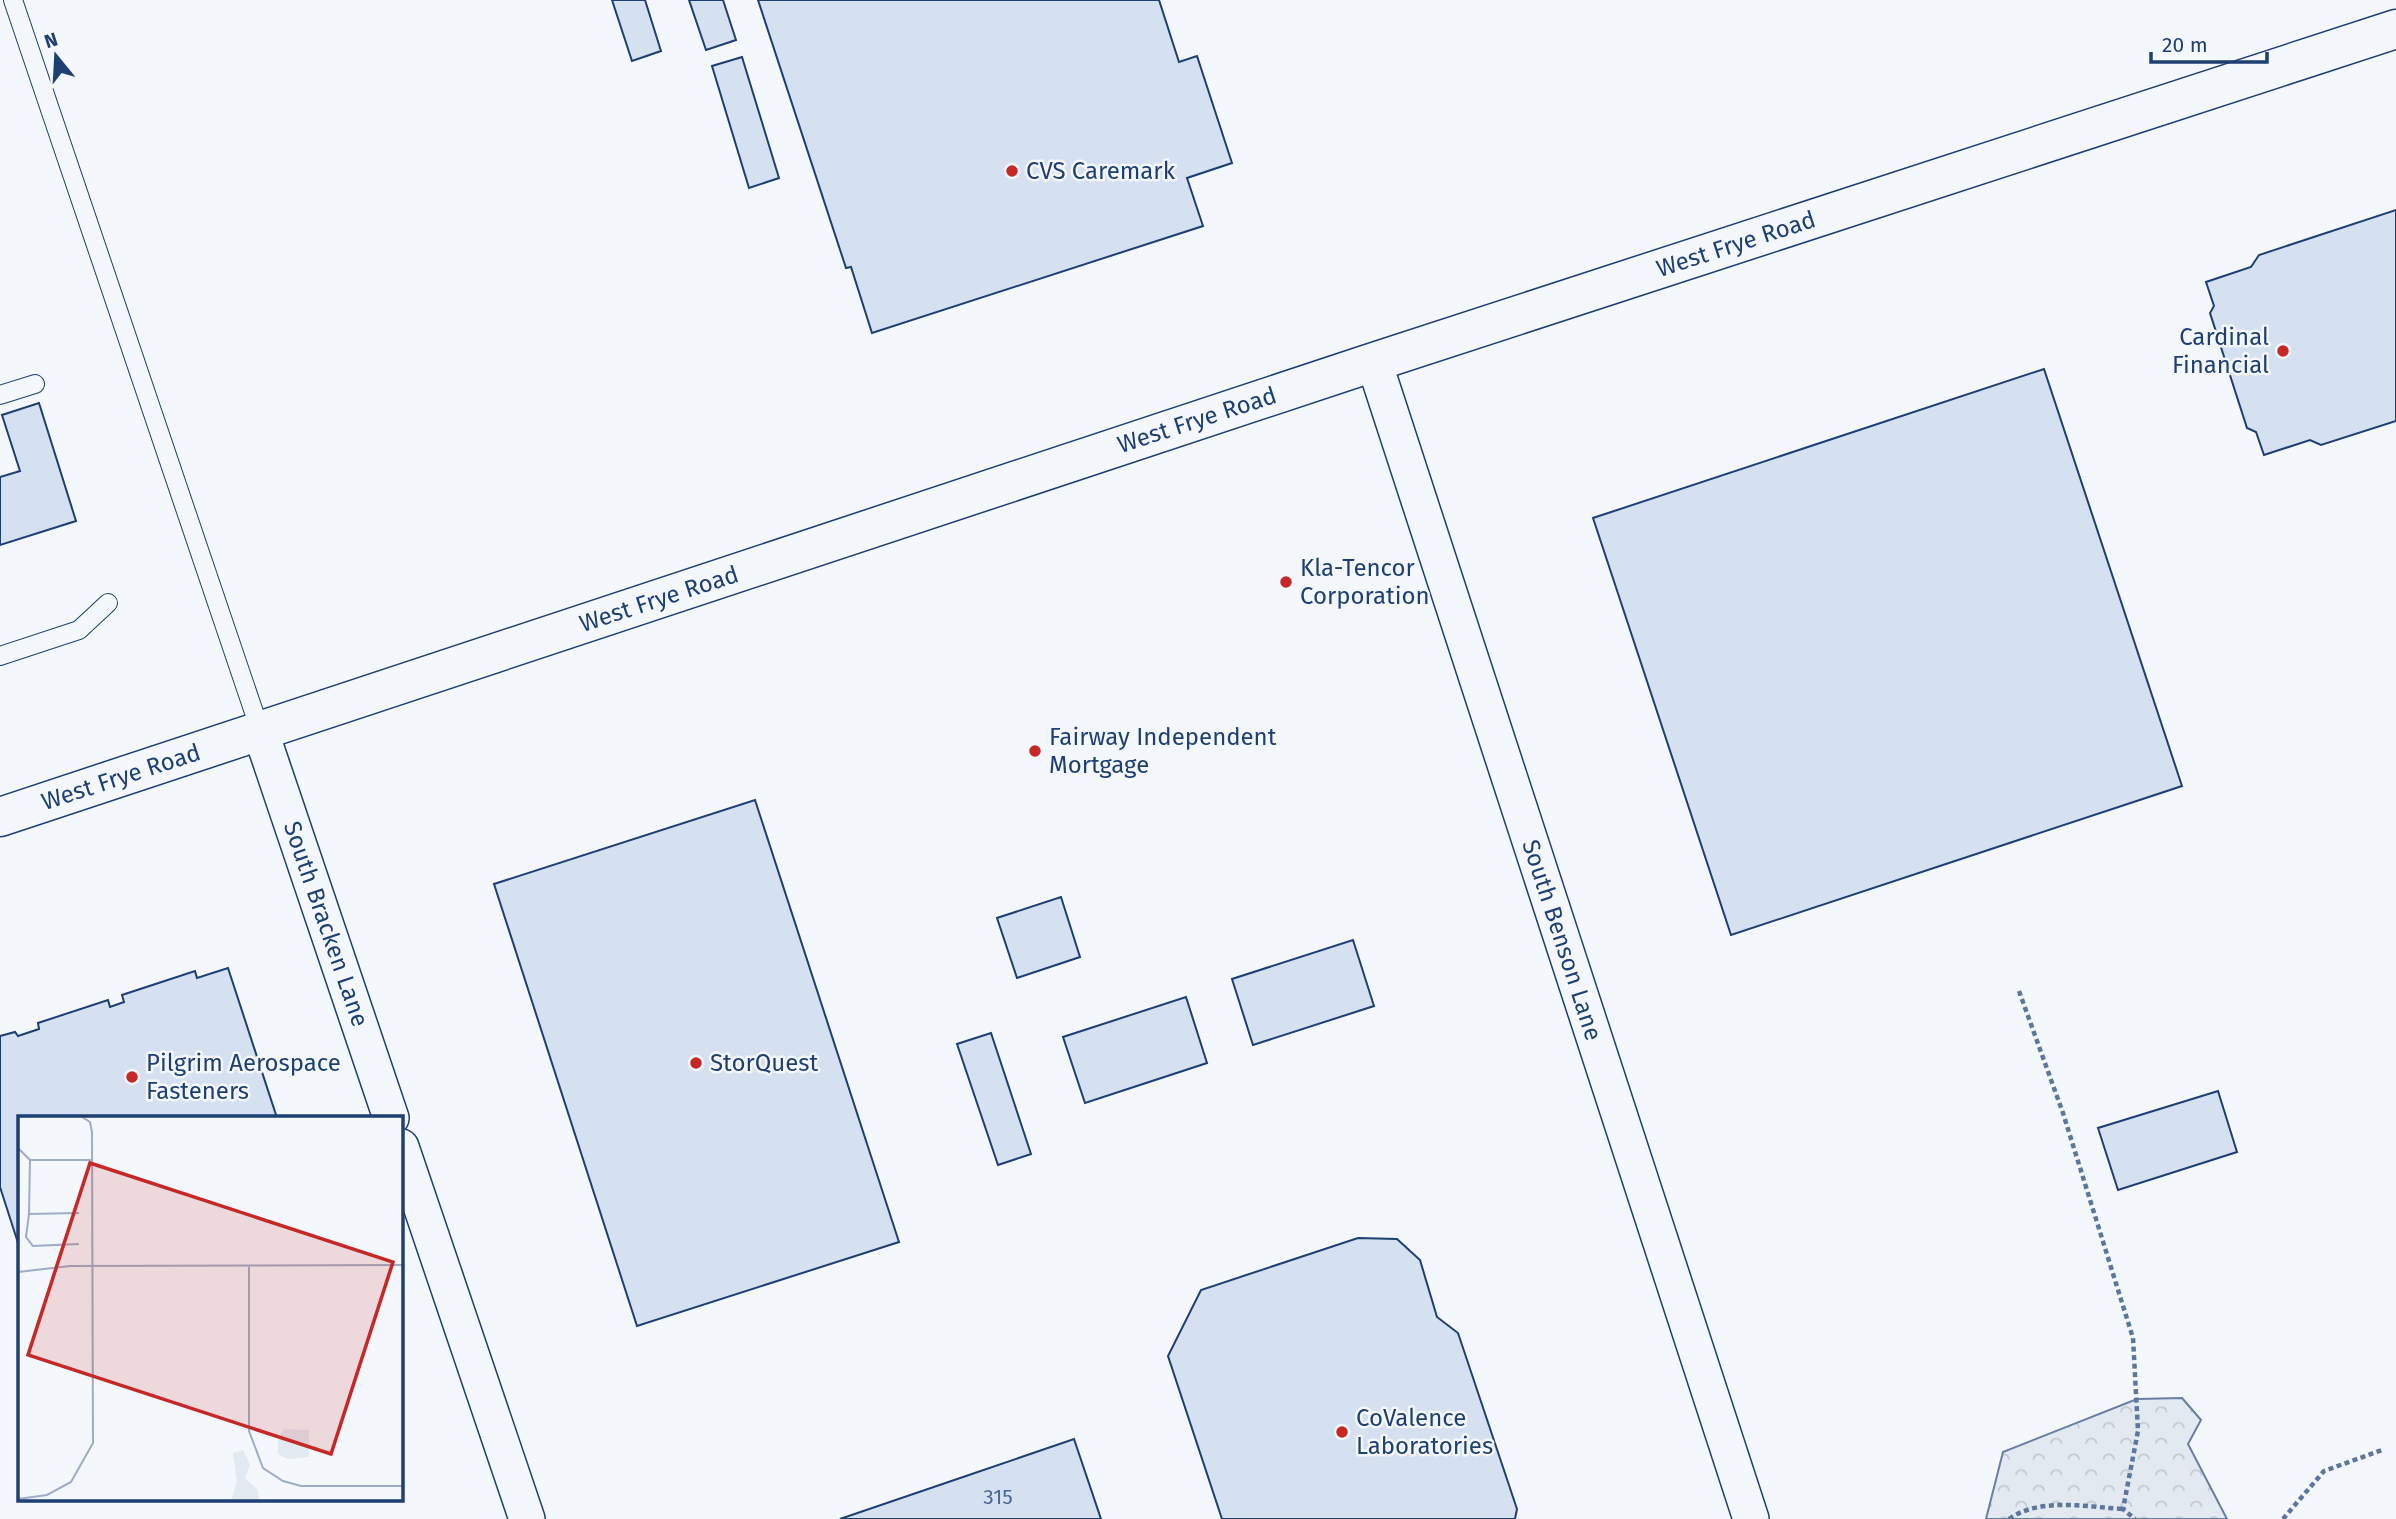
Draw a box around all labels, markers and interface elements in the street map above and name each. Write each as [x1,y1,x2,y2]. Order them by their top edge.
north arrow [21,21,91,91]
scale bar [2151,21,2266,65]
text: N [41,27,60,53]
text: 20 m [2162,32,2208,58]
place label: CVS Caremark [1026,157,1176,185]
marker: CVS Caremark [1004,163,1020,179]
street label: West Frye Road [1653,205,1819,283]
place label: Cardinal Financial [2172,323,2269,379]
marker: Cardinal Financial [2275,343,2291,359]
street label: West Frye Road [1114,381,1280,459]
place label: Kla-Tencor Corporation [1300,554,1430,610]
street label: West Frye Road [576,560,742,638]
marker: Kla-Tencor Corporation [1278,574,1294,590]
place label: Fairway Independent Mortgage [1049,723,1277,779]
street label: West Frye Road [38,738,204,816]
marker: Fairway Independent Mortgage [1027,743,1043,759]
street label: South Bracken Lane [278,818,374,1030]
street label: South Benson Lane [1516,836,1608,1044]
place label: Pilgrim Aerospace Fasteners [146,1049,341,1105]
place label: StorQuest [710,1049,819,1077]
marker: StorQuest [688,1055,704,1071]
marker: Pilgrim Aerospace Fasteners [124,1069,140,1085]
inset map [18,1116,402,1502]
place label: CoValence Laboratories [1356,1404,1493,1460]
marker: CoValence Laboratories [1334,1424,1350,1440]
house number: 315 [983,1484,1013,1510]

